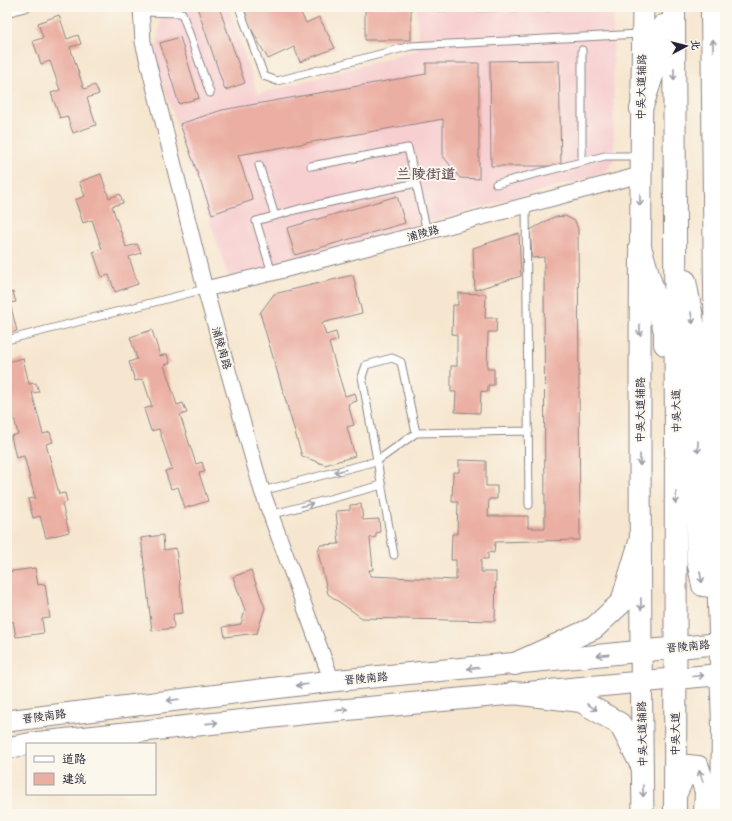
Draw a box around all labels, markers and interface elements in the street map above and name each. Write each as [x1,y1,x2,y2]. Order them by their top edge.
north arrow [666,26,706,66]
text: 北 [685,38,706,51]
one-way arrow [709,39,717,52]
street label: 中吴大道辅路 [631,54,652,120]
one-way arrow [670,67,678,80]
district label: 兰陵街道 [396,161,456,187]
one-way arrow [636,193,644,206]
street label: 浦陵路 [405,220,442,247]
one-way arrow [688,311,696,324]
one-way arrow [636,323,644,336]
street label: 浦陵南路 [206,324,237,372]
street label: 中吴大道辅路 [631,377,650,443]
street label: 中吴大道 [667,389,686,433]
one-way arrow [694,440,701,453]
one-way arrow [636,453,644,466]
one-way arrow [333,468,346,475]
one-way arrow [672,491,680,504]
one-way arrow [301,501,314,508]
one-way arrow [697,570,705,583]
one-way arrow [637,597,645,610]
street label: 晋陵南路 [665,635,711,658]
one-way arrow [597,651,610,658]
one-way arrow [467,664,480,672]
street label: 晋陵南路 [343,667,389,690]
one-way arrow [691,672,704,680]
one-way arrow [296,681,309,689]
one-way arrow [167,696,180,704]
street label: 中吴大道辅路 [632,701,653,767]
street label: 晋陵南路 [21,704,67,729]
one-way arrow [586,704,598,712]
one-way arrow [335,706,348,713]
street label: 中吴大道 [666,712,685,756]
one-way arrow [206,719,219,727]
legend [26,743,156,795]
text: 道路 [62,748,86,770]
text: 建筑 [62,768,86,790]
one-way arrow [696,770,704,782]
one-way arrow [639,784,647,797]

